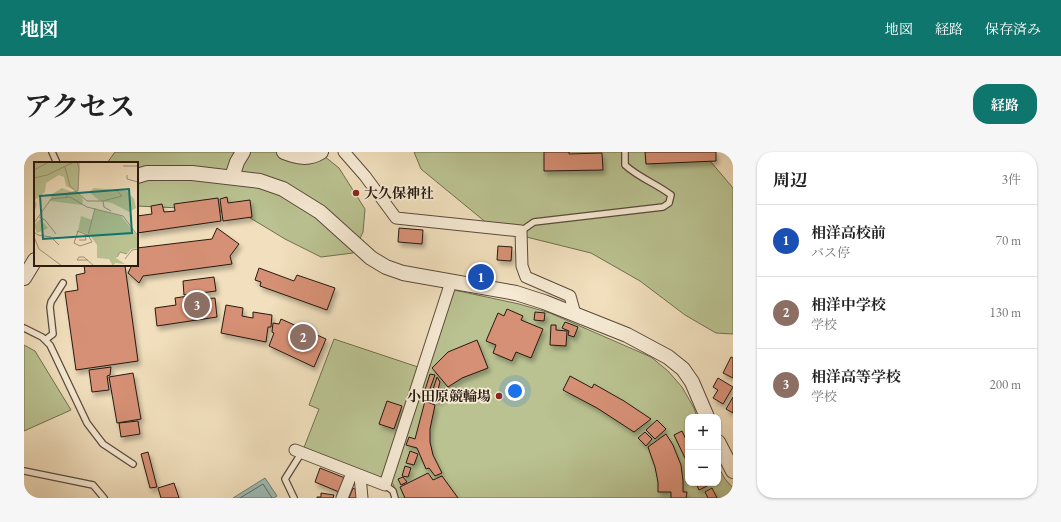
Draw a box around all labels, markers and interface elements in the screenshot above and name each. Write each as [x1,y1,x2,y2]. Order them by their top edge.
text: 地図 [20,17,58,42]
text: 地図 [885,20,913,38]
text: 経路 [935,20,963,38]
text: 保存済み [985,20,1041,38]
button: 経路 [973,84,1037,124]
text: アクセス [24,88,135,124]
inset map [34,162,138,266]
text: 周辺 [773,169,807,191]
text: 3件 [1002,171,1021,188]
place label: 大久保神社 [364,184,434,202]
marker: 大久保神社 [351,188,361,198]
text: 相洋高校前 [811,223,886,242]
text: 1 [783,232,789,249]
text: 70 m [996,232,1021,249]
text: バス停 [811,244,850,261]
pin: 1 [468,262,494,292]
pin: 3 [184,290,210,320]
text: 相洋中学校 [811,295,886,314]
text: 2 [783,304,789,321]
text: 130 m [990,304,1021,321]
text: 学校 [811,316,837,333]
pin: 2 [290,322,316,352]
text: 相洋高等学校 [811,367,901,386]
text: 3 [783,376,789,393]
text: 200 m [990,376,1021,393]
your location [505,381,525,401]
place label: 小田原競輪場 [407,387,491,405]
text: 学校 [811,388,837,405]
marker: 小田原競輪場 [494,391,504,401]
map controls [685,414,721,486]
button: + [685,414,721,450]
button: − [685,450,721,486]

